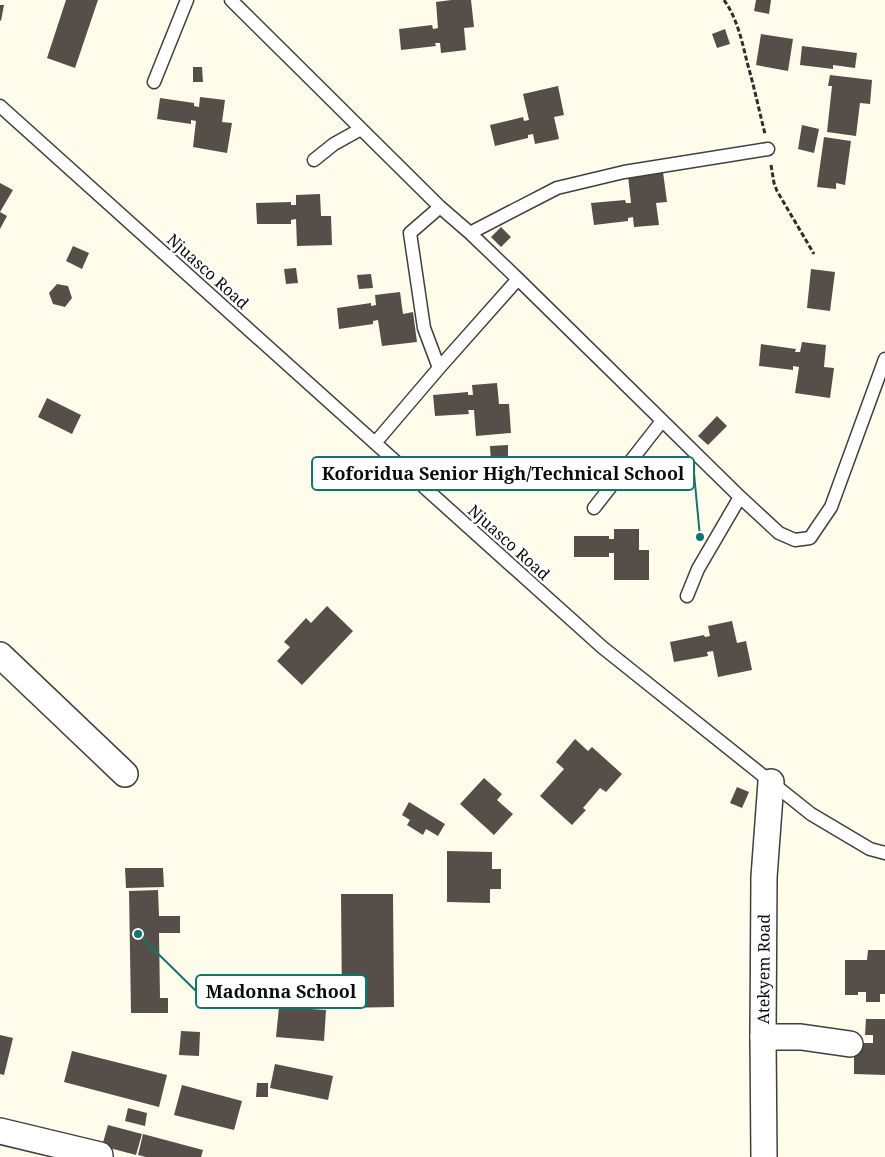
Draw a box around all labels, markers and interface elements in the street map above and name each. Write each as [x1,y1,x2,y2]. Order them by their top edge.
street label: Njuasco Road [162,228,254,314]
callout: Koforidua Senior High/Technical School [312,457,694,490]
text: Koforidua Senior High/Technical School [322,461,685,485]
street label: Njuasco Road [463,499,555,585]
street label: Atekyem Road [752,914,775,1024]
callout: Madonna School [196,975,366,1008]
text: Madonna School [206,979,357,1003]

